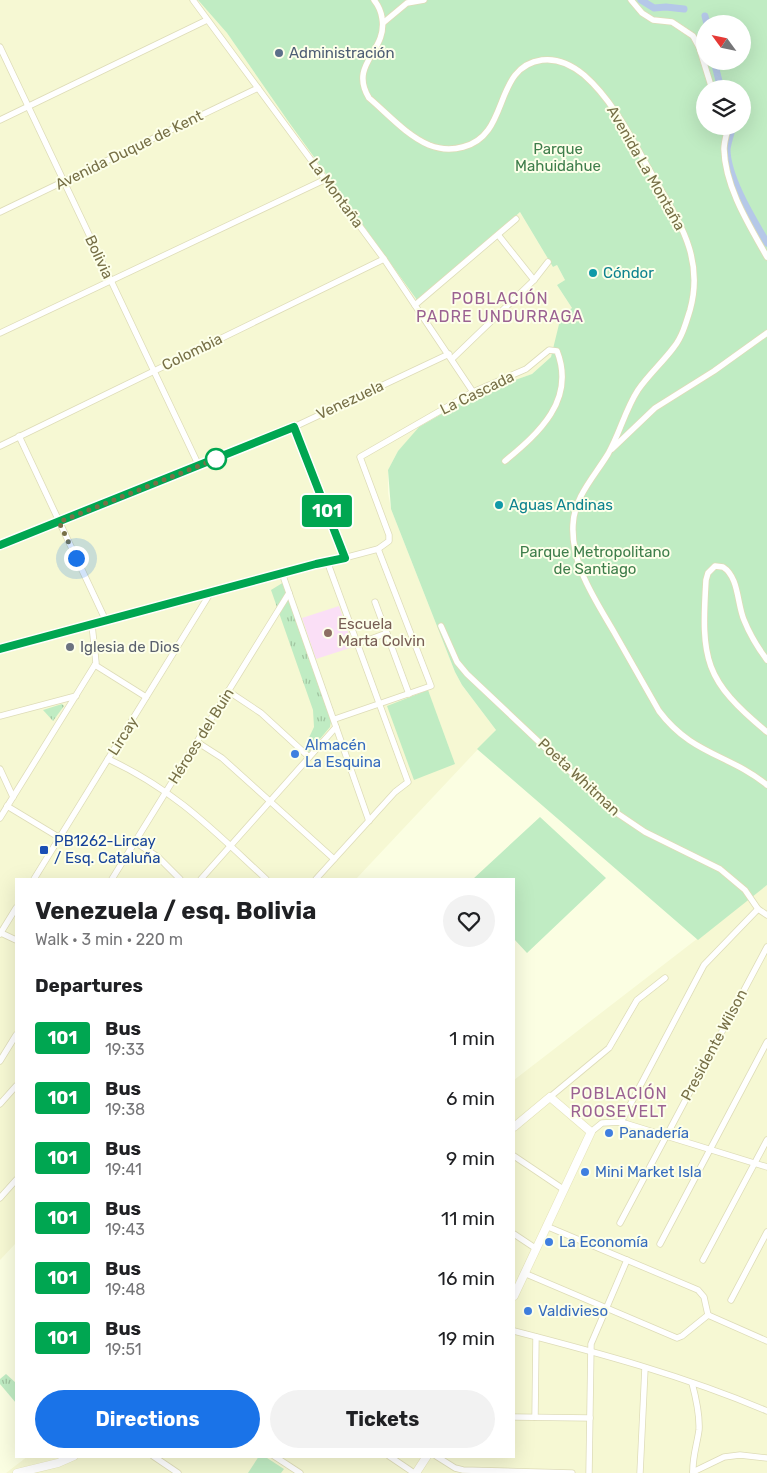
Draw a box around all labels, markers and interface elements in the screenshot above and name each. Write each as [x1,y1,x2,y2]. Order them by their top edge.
north arrow [696,15,751,70]
map controls [696,15,751,135]
place label: Administración [289,44,395,62]
marker: Administración [273,47,285,59]
button: layers [696,80,751,135]
street label: Avenida La Montaña [603,102,689,234]
street label: Avenida Duque de Kent [52,106,206,194]
park label: Parque Mahuidahue [515,140,601,175]
street label: La Montaña [305,155,367,231]
street label: Bolivia [81,232,117,282]
place label: Cóndor [603,264,654,282]
marker: Cóndor [587,267,599,279]
district label: POBLACIÓN PADRE UNDURRAGA [416,288,584,326]
street label: Colombia [159,330,225,374]
street label: La Cascada [437,367,517,419]
street label: Venezuela [314,377,386,423]
unlabelled marker [205,448,227,470]
line badge: 101 [298,495,356,527]
place label: Aguas Andinas [509,496,613,514]
marker: Aguas Andinas [493,499,505,511]
text: 101 [312,500,342,522]
park label: Parque Metropolitano de Santiago [520,543,670,578]
your location [64,546,89,571]
place label: Escuela Marta Colvin [338,615,425,650]
marker: Escuela Marta Colvin [322,627,334,639]
place label: Iglesia de Dios [80,638,180,656]
marker: Iglesia de Dios [64,641,76,653]
street label: Héroes del Buin [164,685,238,787]
street label: Lircay [104,713,142,759]
street label: Poeta Whitman [534,734,624,820]
place label: Almacén La Esquina [305,736,381,771]
marker: Almacén La Esquina [289,748,301,760]
place label: PB1262-Lircay / Esq. Cataluña [54,832,160,867]
marker: PB1262-Lircay / Esq. Cataluña [38,844,50,856]
button: heart [443,895,495,947]
text: Venezuela / esq. Bolivia [35,897,316,925]
text: Walk · 3 min · 220 m [35,930,183,949]
text: Departures [35,974,143,997]
street label: Presidente Wilson [677,986,751,1104]
text: Bus [105,1017,141,1040]
text: 101 [47,1027,78,1049]
text: 1 min [449,1027,495,1050]
text: 19:33 [105,1040,145,1059]
text: Bus [105,1077,141,1100]
district label: POBLACIÓN ROOSEVELT [570,1083,668,1121]
text: 101 [47,1087,78,1109]
text: 6 min [446,1087,495,1110]
text: 19:38 [105,1100,145,1119]
place label: Panadería [619,1124,689,1142]
marker: Panadería [603,1127,615,1139]
text: Bus [105,1137,141,1160]
text: 101 [47,1147,78,1169]
text: 9 min [446,1147,495,1170]
text: 19:41 [105,1160,142,1179]
place label: Mini Market Isla [595,1163,702,1181]
marker: Mini Market Isla [579,1166,591,1178]
text: Bus [105,1197,141,1220]
text: 101 [47,1207,78,1229]
text: 11 min [441,1207,495,1230]
text: 19:43 [105,1220,145,1239]
place label: La Economía [559,1233,648,1251]
marker: La Economía [543,1236,555,1248]
text: Bus [105,1257,141,1280]
text: 101 [47,1267,78,1289]
text: 16 min [438,1267,495,1290]
text: 19:48 [105,1280,146,1299]
place label: Valdivieso [538,1302,608,1320]
marker: Valdivieso [522,1305,534,1317]
text: Bus [105,1317,141,1340]
text: 101 [47,1327,78,1349]
text: 19 min [438,1327,495,1350]
text: 19:51 [105,1340,142,1359]
button: Directions [35,1390,260,1448]
button: Tickets [270,1390,495,1448]

